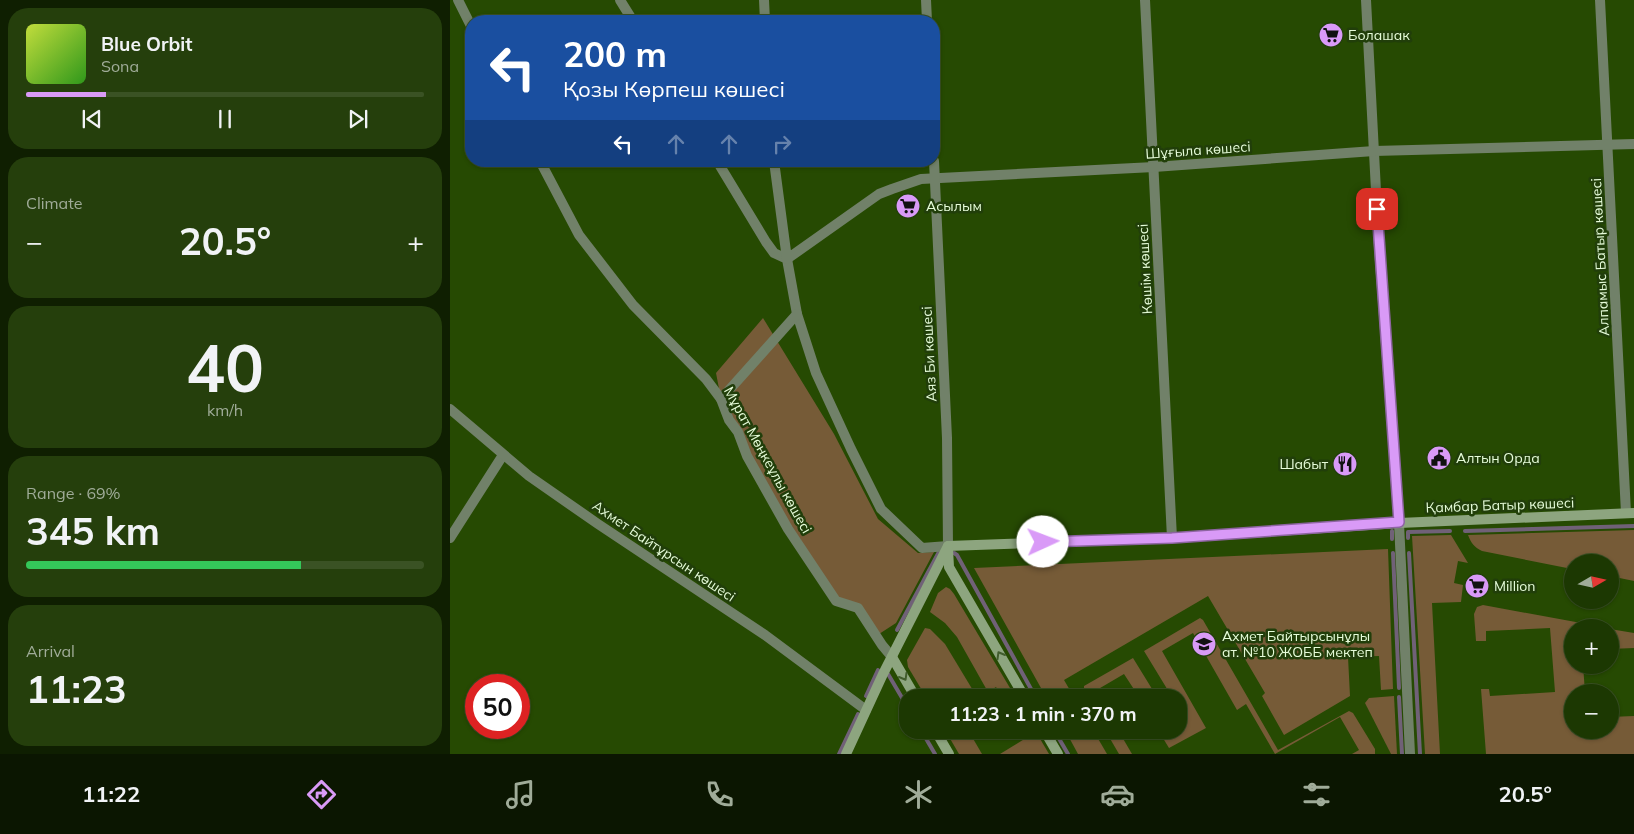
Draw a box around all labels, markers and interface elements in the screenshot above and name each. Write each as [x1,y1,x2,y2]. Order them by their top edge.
supermarket icon: Болашак [1318,22,1344,48]
place label: Болашак [1348,26,1410,44]
text: Blue Orbit [101,32,192,56]
text: 200 m [563,32,667,76]
icon: left [480,35,545,100]
text: Sona [101,56,139,76]
text: Қозы Көрпеш көшесі [563,75,785,103]
icon: previous [78,105,106,133]
icon: pause [211,105,239,133]
icon: next [344,105,372,133]
icon: left [609,130,637,158]
icon: ahead [662,130,690,158]
icon: ahead [715,130,743,158]
icon: right [768,130,796,158]
street label: Шұғыла көшесі [1145,137,1251,163]
street label: Алпамыс Батыр көшесі [1587,177,1613,337]
pin [1356,188,1398,230]
text: Climate [26,193,82,213]
supermarket icon: Асылым [895,193,921,219]
icon: arrive [1363,195,1391,223]
place label: Асылым [926,197,982,215]
text: 20.5° [179,217,271,265]
street label: Көшім көшесі [1134,223,1156,315]
text: − [26,224,43,259]
text: + [407,224,424,259]
street label: Аяз Би көшесі [918,306,940,402]
text: 40 [186,327,264,408]
street label: Мұрат Мөңкеұлы көшесі [720,383,816,537]
text: km/h [207,400,243,420]
public building icon: Алтын Орда [1426,445,1452,471]
place label: Алтын Орда [1456,449,1540,467]
restaurant icon: Шабыт [1332,451,1358,477]
place label: Шабыт [1279,455,1329,473]
text: Range · 69% [26,483,121,503]
street label: Қамбар Батыр көшесі [1425,493,1575,517]
street label: Ахмет Байтұрсын көшесі [589,496,739,606]
text: 345 km [26,507,160,555]
position arrow [1016,515,1068,567]
north arrow [1564,554,1619,609]
map controls [1564,554,1619,739]
supermarket icon: Million [1464,573,1490,599]
place label: Million [1494,577,1536,595]
button: + [1564,619,1619,674]
place label: Ахмет Байтырсынұлы ат. №10 ЖОББ мектеп [1222,627,1373,661]
school or university icon: Ахмет Байтырсынұлы ат. №10 ЖОББ мектеп [1191,631,1217,657]
text: Arrival [26,641,75,661]
one-way arrow [997,652,1007,661]
text: 11:23 [26,665,127,713]
one-way arrow [898,672,908,681]
speed limit sign: 50 [465,674,530,739]
button: − [1564,684,1619,739]
text: 11:23 · 1 min · 370 m [949,702,1137,726]
icon: directions [304,777,339,812]
icon: music [503,777,538,812]
icon: phone [702,777,737,812]
icon: climate [901,777,936,812]
icon: car [1100,777,1135,812]
icon: filters [1299,777,1334,812]
text: 11:22 [82,780,140,808]
text: 20.5° [1499,780,1552,808]

